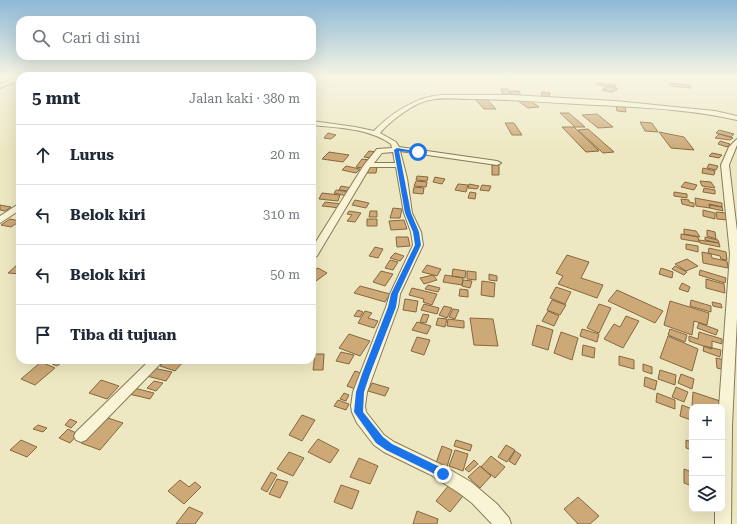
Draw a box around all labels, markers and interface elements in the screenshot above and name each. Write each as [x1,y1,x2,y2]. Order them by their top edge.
search box [16,16,316,60]
icon: search [30,27,52,49]
text: Cari di sini [62,29,140,47]
text: 5 mnt [32,88,81,108]
text: Jalan kaki · 380 m [189,91,300,106]
route start [409,143,427,161]
icon: ahead [32,144,54,166]
text: Lurus [70,146,114,164]
text: 20 m [270,147,300,162]
icon: left [32,204,54,226]
text: Belok kiri [70,206,146,224]
text: 310 m [263,207,300,222]
icon: left [32,264,54,286]
text: Belok kiri [70,266,146,284]
text: 50 m [270,267,300,282]
icon: arrive [32,324,54,346]
text: Tiba di tujuan [70,326,177,344]
map controls [689,404,725,512]
button: + [689,404,725,440]
button: − [689,440,725,476]
route end [434,465,452,483]
button: layers [689,476,725,512]

